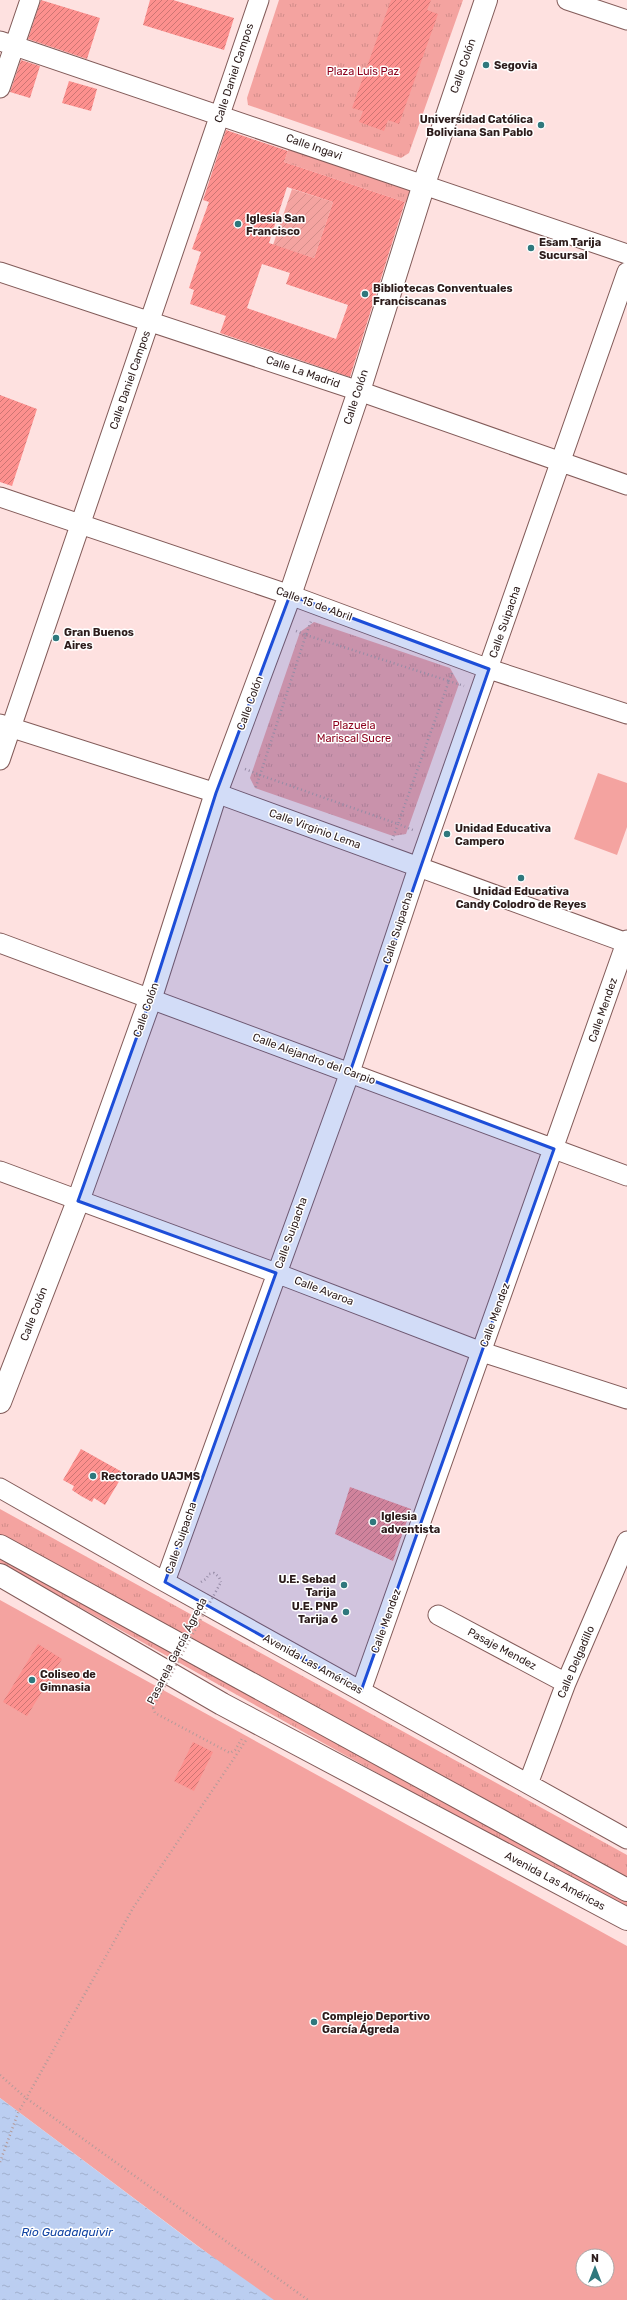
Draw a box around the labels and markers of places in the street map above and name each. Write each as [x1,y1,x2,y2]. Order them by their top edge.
place label: Segovia [494,59,537,72]
marker: Segovia [481,60,491,70]
place label: Universidad Católica Boliviana San Pablo [420,113,533,139]
marker: Universidad Católica Boliviana San Pablo [536,120,546,130]
place label: Iglesia San Francisco [246,212,305,238]
marker: Iglesia San Francisco [233,219,243,229]
place label: Esam Tarija Sucursal [539,236,601,262]
marker: Esam Tarija Sucursal [526,243,536,253]
place label: Bibliotecas Conventuales Franciscanas [373,282,513,308]
marker: Bibliotecas Conventuales Franciscanas [360,289,370,299]
place label: Gran Buenos Aires [64,626,134,652]
marker: Gran Buenos Aires [51,633,61,643]
place label: Unidad Educativa Campero [455,822,551,848]
marker: Unidad Educativa Campero [442,829,452,839]
marker: Unidad Educativa Candy Colodro de Reyes [516,873,526,883]
place label: Unidad Educativa Candy Colodro de Reyes [456,885,586,911]
place label: Rectorado UAJMS [101,1470,200,1483]
marker: Rectorado UAJMS [88,1471,98,1481]
place label: Iglesia adventista [381,1510,440,1536]
marker: Iglesia adventista [368,1517,378,1527]
place label: U.E. Sebad Tarija [278,1573,336,1599]
marker: U.E. Sebad Tarija [339,1580,349,1590]
place label: U.E. PNP Tarija 6 [292,1600,339,1626]
marker: U.E. PNP Tarija 6 [341,1607,351,1617]
place label: Coliseo de Gimnasia [40,1668,96,1694]
marker: Coliseo de Gimnasia [27,1675,37,1685]
place label: Complejo Deportivo García Ágreda [322,2010,430,2036]
marker: Complejo Deportivo García Ágreda [309,2017,319,2027]

